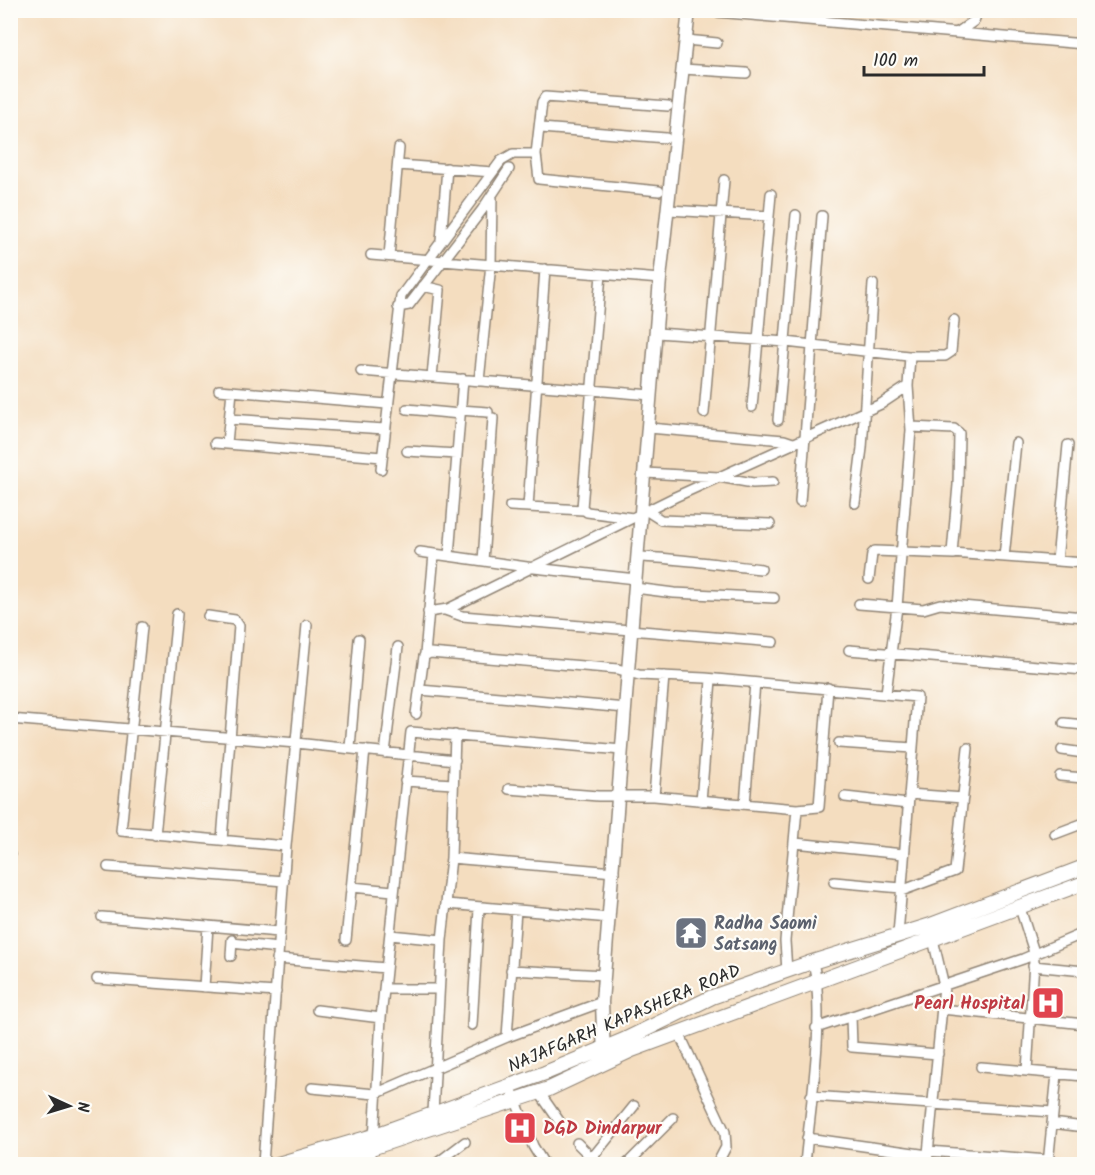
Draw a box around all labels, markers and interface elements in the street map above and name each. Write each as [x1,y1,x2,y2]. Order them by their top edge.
scale bar [864,39,984,77]
text: 100 m [873,47,918,76]
place label: Radha Saomi Satsang [714,910,817,960]
temple icon: Radha Saomi Satsang [673,915,709,951]
street label: NAJAFGARH KAPASHERA ROAD [503,957,746,1082]
hospital icon: Pearl Hospital [1030,985,1066,1021]
place label: Pearl Hospital [914,990,1025,1019]
north arrow [39,1076,99,1136]
text: N [70,1101,95,1113]
hospital icon: DGD Dindarpur [502,1110,538,1146]
place label: DGD Dindarpur [543,1115,663,1144]

